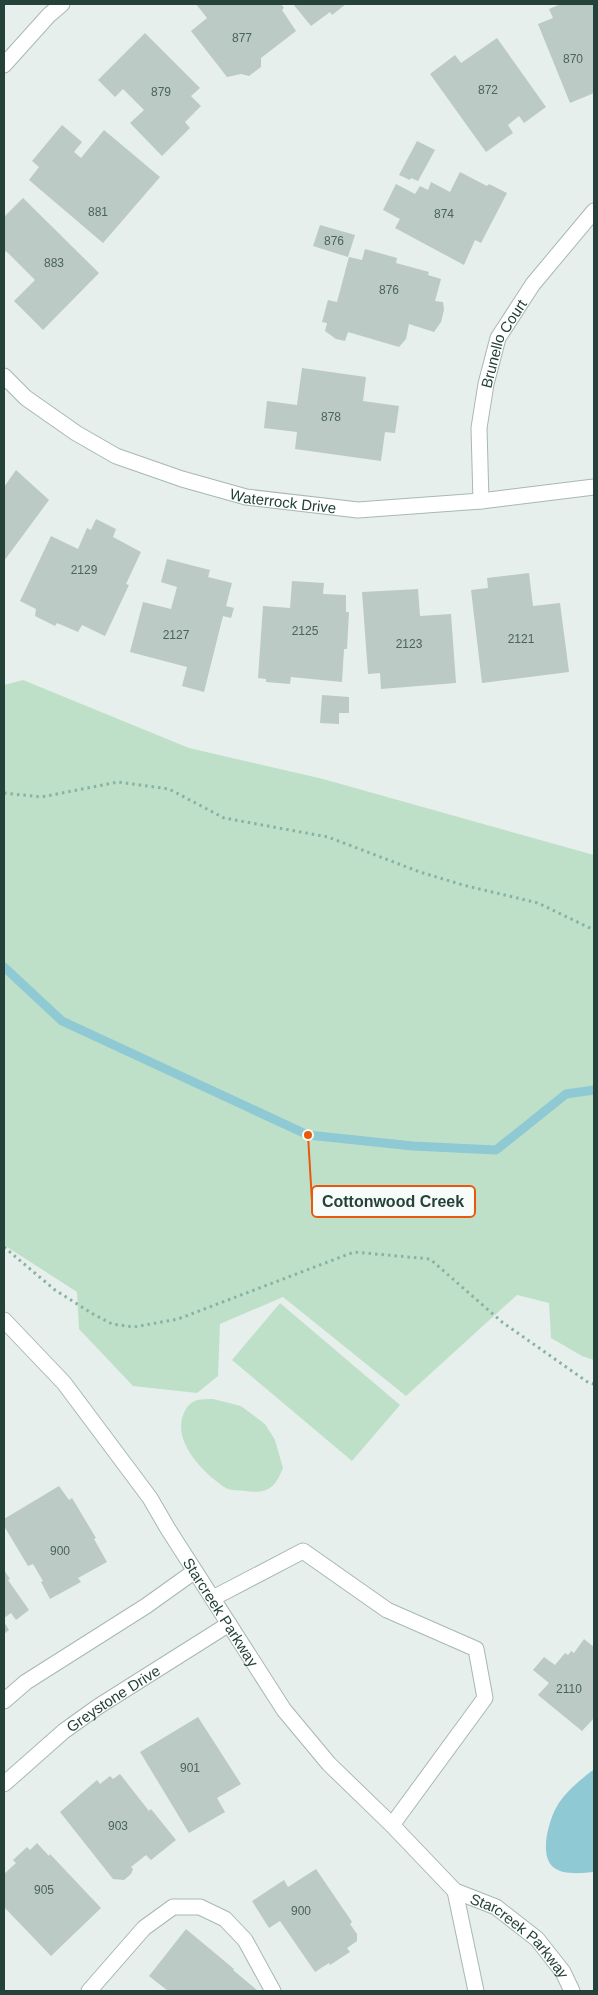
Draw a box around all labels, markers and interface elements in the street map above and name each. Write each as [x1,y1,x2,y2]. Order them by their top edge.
house number: 877 [232,31,252,45]
house number: 870 [563,52,583,66]
house number: 872 [478,83,498,97]
house number: 879 [151,85,171,99]
house number: 881 [88,205,108,219]
house number: 874 [434,207,454,221]
house number: 876 [324,234,344,248]
house number: 883 [44,256,64,270]
house number: 876 [379,283,399,297]
street label: Brunello Court [477,295,530,390]
house number: 878 [321,410,341,424]
street label: Waterrock Drive [228,484,337,516]
house number: 2129 [71,563,98,577]
house number: 2125 [292,624,319,638]
house number: 2127 [163,628,190,642]
house number: 2121 [508,632,535,646]
house number: 2123 [396,637,423,651]
callout: Cottonwood Creek [312,1186,475,1217]
text: Cottonwood Creek [322,1193,464,1210]
house number: 900 [50,1544,70,1558]
street label: Starcreek Parkway [180,1554,263,1670]
street label: Greystone Drive [63,1661,163,1735]
house number: 2110 [556,1682,582,1696]
house number: 901 [180,1761,200,1775]
house number: 903 [108,1819,128,1833]
house number: 905 [34,1883,54,1897]
street label: Starcreek Parkway [468,1889,573,1981]
house number: 900 [291,1904,311,1918]

